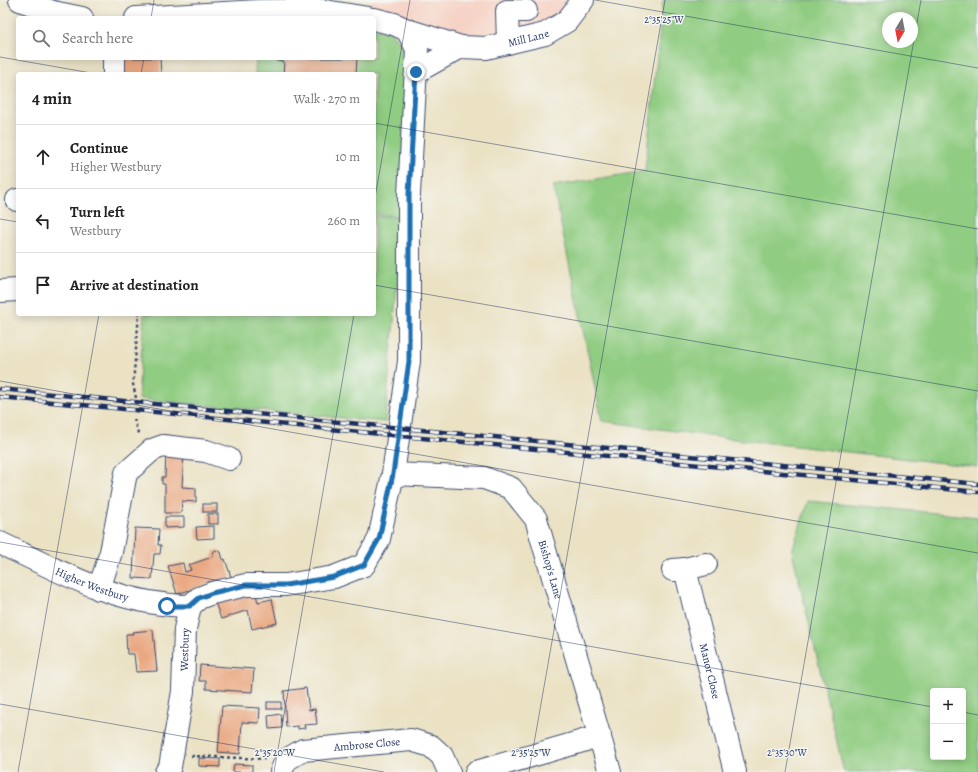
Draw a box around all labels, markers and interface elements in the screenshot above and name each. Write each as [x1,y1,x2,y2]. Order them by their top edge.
north arrow [882,12,918,48]
text: 2°35'25"W [644,13,684,26]
search box [16,16,376,60]
street label: Mill Lane [506,26,552,51]
icon: search [30,27,52,49]
text: Search here [62,28,133,48]
route end [407,63,425,81]
text: 4 min [32,87,72,110]
text: Walk · 270 m [294,90,360,107]
text: Continue [70,138,128,158]
icon: ahead [32,146,54,168]
text: 10 m [335,148,360,165]
text: Higher Westbury [70,158,161,175]
text: Turn left [70,202,125,222]
icon: left [32,210,54,232]
text: 260 m [327,212,360,229]
text: Westbury [70,222,121,239]
icon: arrive [32,274,54,296]
text: Arrive at destination [70,275,199,295]
street label: Bishop's Lane [534,538,566,601]
street label: Higher Westbury [53,564,130,605]
route start [158,597,176,615]
street label: Westbury [177,628,193,672]
street label: Manor Close [696,642,724,700]
map controls [930,688,966,760]
button: + [930,688,966,724]
button: − [930,724,966,760]
street label: Ambrose Close [332,734,401,755]
text: 2°35'20"W [255,746,296,759]
text: 2°35'25"W [511,746,551,759]
text: 2°35'30"W [767,746,808,759]

